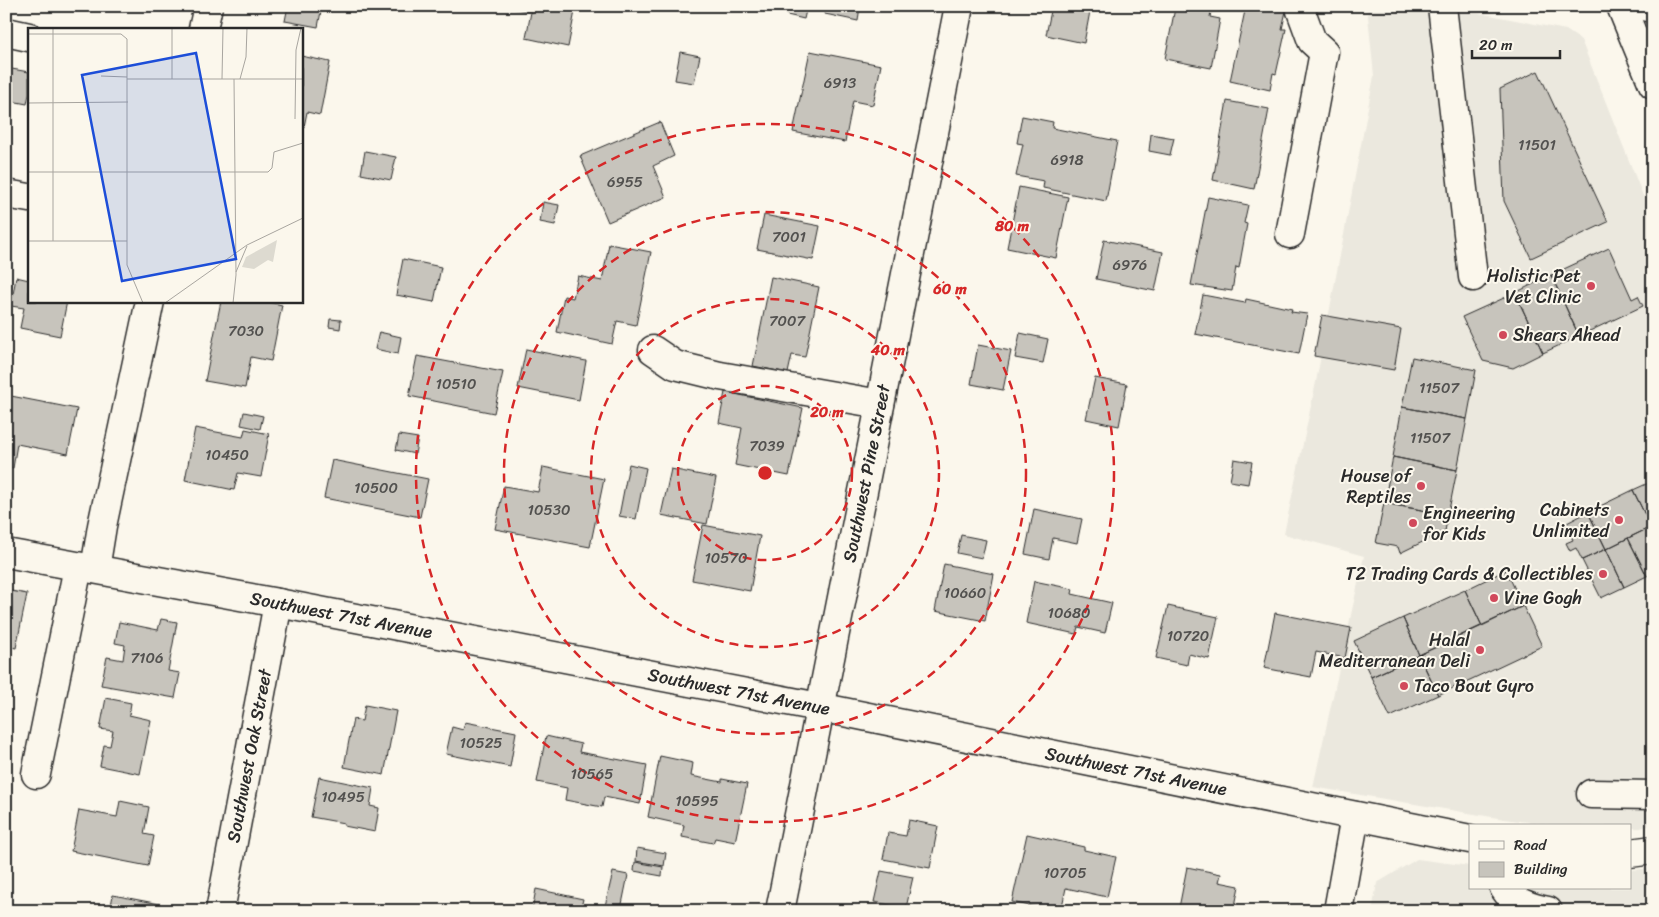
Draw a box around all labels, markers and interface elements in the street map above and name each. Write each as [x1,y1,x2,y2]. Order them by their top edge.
inset map [28,28,302,302]
scale bar [1472,28,1559,60]
text: 20 m [1479,32,1513,58]
house number: 6913 [824,70,856,96]
house number: 11501 [1518,132,1556,158]
house number: 6918 [1050,147,1084,173]
house number: 6955 [607,169,643,195]
text: 80 m [994,213,1029,239]
house number: 7001 [772,224,806,250]
house number: 6976 [1113,252,1147,278]
place label: Holistic Pet Vet Clinic [1487,260,1581,313]
text: 60 m [932,276,967,302]
marker: Holistic Pet Vet Clinic [1585,280,1597,292]
house number: 7007 [769,308,806,334]
house number: 7030 [228,318,264,344]
place label: Shears Ahead [1513,319,1621,351]
marker: Shears Ahead [1497,329,1509,341]
text: 40 m [870,337,906,363]
house number: 10510 [436,371,477,397]
house number: 11507 [1419,375,1460,401]
street label: Southwest Pine Street [833,381,900,565]
text: 20 m [809,399,844,425]
house number: 11507 [1410,425,1451,451]
house number: 7039 [749,433,785,459]
house number: 10450 [205,442,249,468]
place label: House of Reptiles [1341,460,1413,513]
centre of rings [756,464,774,482]
house number: 10500 [354,475,398,501]
marker: House of Reptiles [1415,480,1427,492]
place label: Cabinets Unlimited [1532,494,1611,547]
house number: 10530 [528,497,570,523]
place label: Engineering for Kids [1423,497,1516,550]
marker: Cabinets Unlimited [1613,514,1625,526]
marker: Engineering for Kids [1407,517,1419,529]
house number: 10570 [704,545,748,571]
place label: T2 Trading Cards & Collectibles [1345,558,1594,590]
marker: T2 Trading Cards & Collectibles [1597,568,1609,580]
house number: 10660 [944,580,986,606]
street label: Southwest 71st Avenue [248,582,435,648]
place label: Vine Gogh [1504,582,1582,614]
marker: Vine Gogh [1488,592,1500,604]
house number: 10680 [1048,600,1090,626]
house number: 10720 [1167,623,1209,649]
place label: Halal Mediterranean Deli [1319,624,1471,677]
marker: Halal Mediterranean Deli [1474,644,1486,656]
house number: 7106 [130,645,164,671]
street label: Southwest 71st Avenue [645,658,833,725]
street label: Southwest Oak Street [217,665,281,845]
place label: Taco Bout Gyro [1414,670,1534,702]
marker: Taco Bout Gyro [1398,680,1410,692]
house number: 10525 [460,730,502,756]
street label: Southwest 71st Avenue [1042,737,1230,805]
house number: 10565 [571,761,613,787]
house number: 10495 [321,784,365,810]
house number: 10595 [675,788,719,814]
legend [1469,824,1632,890]
text: Road [1514,832,1547,858]
text: Building [1514,856,1568,882]
house number: 10705 [1043,860,1087,886]

